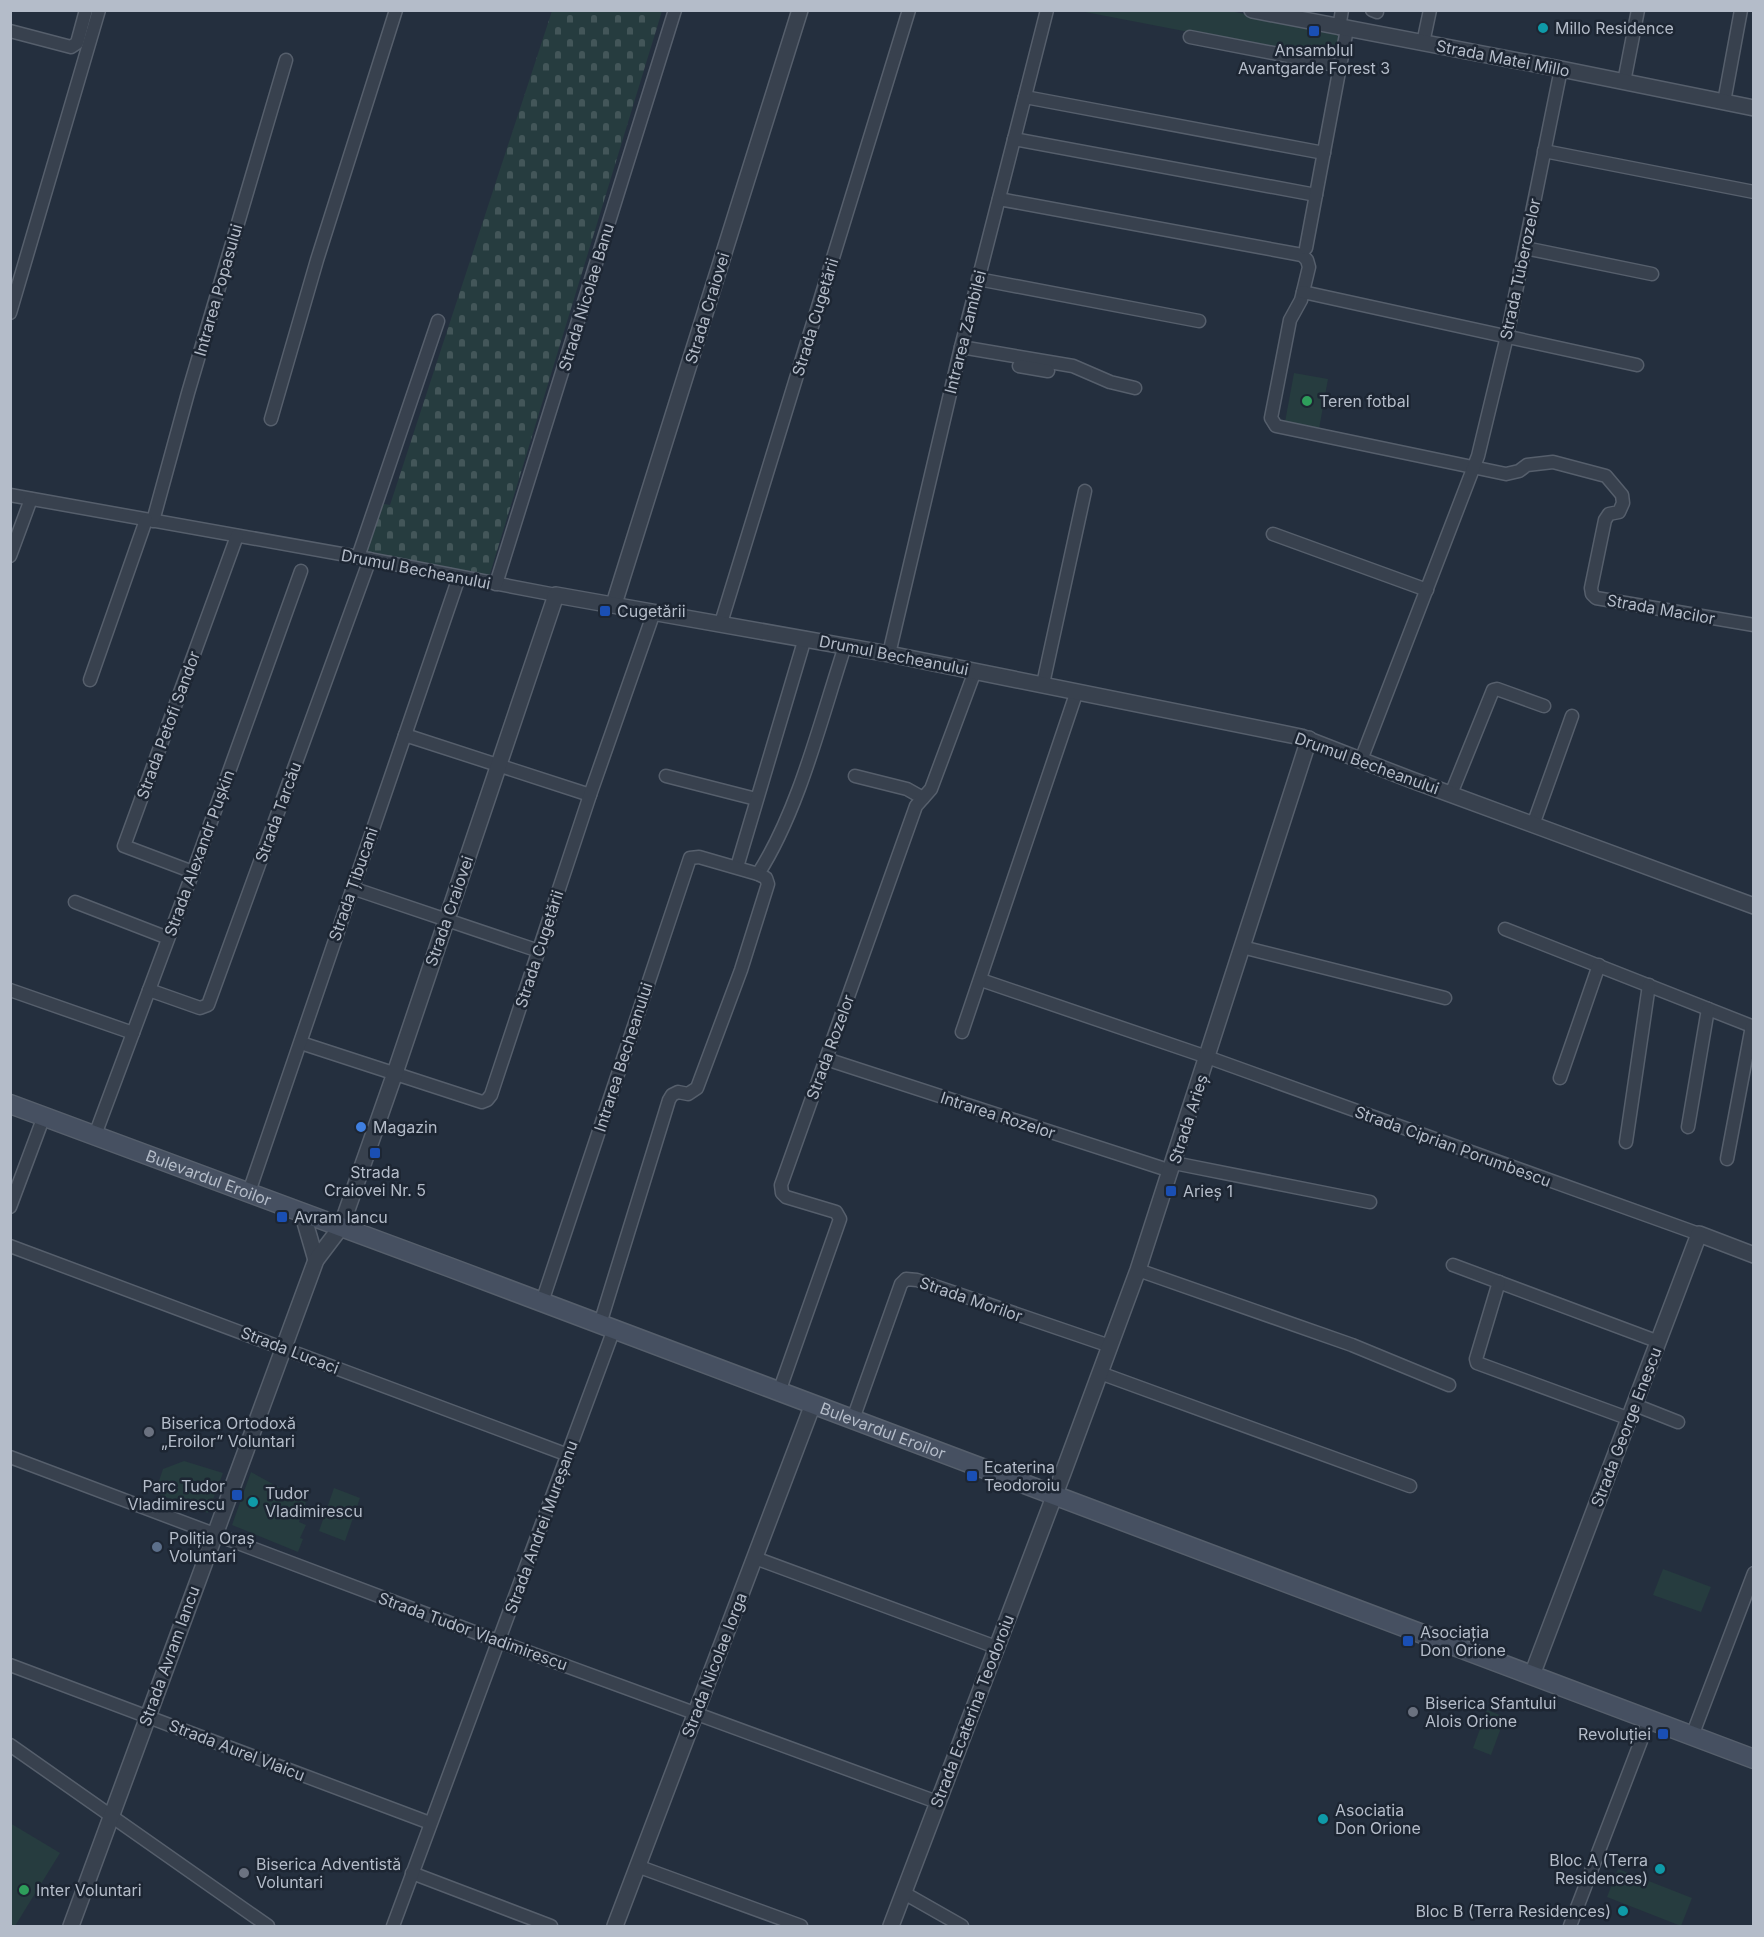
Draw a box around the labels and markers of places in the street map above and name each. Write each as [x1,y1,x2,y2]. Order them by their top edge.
place label: Millo Residence [1555,18,1674,38]
marker: Millo Residence [1536,21,1550,35]
marker: Ansamblul Avantgarde Forest 3 [1307,24,1321,38]
place label: Ansamblul Avantgarde Forest 3 [1238,40,1390,78]
place label: Teren fotbal [1319,391,1410,411]
marker: Teren fotbal [1300,394,1314,408]
place label: Cugetării [617,601,686,621]
marker: Cugetării [598,604,612,618]
place label: Magazin [373,1117,437,1137]
marker: Magazin [354,1120,368,1134]
marker: Strada Craiovei Nr. 5 [368,1146,382,1160]
place label: Strada Craiovei Nr. 5 [324,1162,426,1200]
place label: Arieș 1 [1183,1181,1233,1201]
marker: Arieș 1 [1164,1184,1178,1198]
place label: Avram Iancu [294,1207,388,1227]
marker: Avram Iancu [275,1210,289,1224]
place label: Biserica Ortodoxă „Eroilor” Voluntari [161,1413,296,1451]
marker: Biserica Ortodoxă „Eroilor” Voluntari [142,1425,156,1439]
place label: Ecaterina Teodoroiu [984,1457,1060,1495]
marker: Ecaterina Teodoroiu [965,1469,979,1483]
place label: Parc Tudor Vladimirescu [127,1476,225,1514]
place label: Tudor Vladimirescu [265,1483,363,1521]
marker: Parc Tudor Vladimirescu [230,1488,244,1502]
marker: Tudor Vladimirescu [246,1495,260,1509]
place label: Poliția Oraș Voluntari [169,1528,255,1566]
marker: Poliția Oraș Voluntari [150,1540,164,1554]
place label: Asociația Don Orione [1420,1622,1506,1660]
marker: Asociația Don Orione [1401,1634,1415,1648]
place label: Biserica Sfantului Alois Orione [1425,1693,1556,1731]
marker: Biserica Sfantului Alois Orione [1406,1705,1420,1719]
place label: Revoluției [1578,1724,1651,1744]
marker: Revoluției [1656,1727,1670,1741]
place label: Asociatia Don Orione [1335,1800,1421,1838]
marker: Asociatia Don Orione [1316,1812,1330,1826]
place label: Bloc A (Terra Residences) [1549,1850,1648,1888]
place label: Biserica Adventistă Voluntari [256,1854,401,1892]
marker: Bloc A (Terra Residences) [1653,1862,1667,1876]
marker: Biserica Adventistă Voluntari [237,1866,251,1880]
place label: Inter Voluntari [36,1880,142,1900]
marker: Inter Voluntari [17,1883,31,1897]
place label: Bloc B (Terra Residences) [1415,1901,1611,1921]
marker: Bloc B (Terra Residences) [1616,1904,1630,1918]

